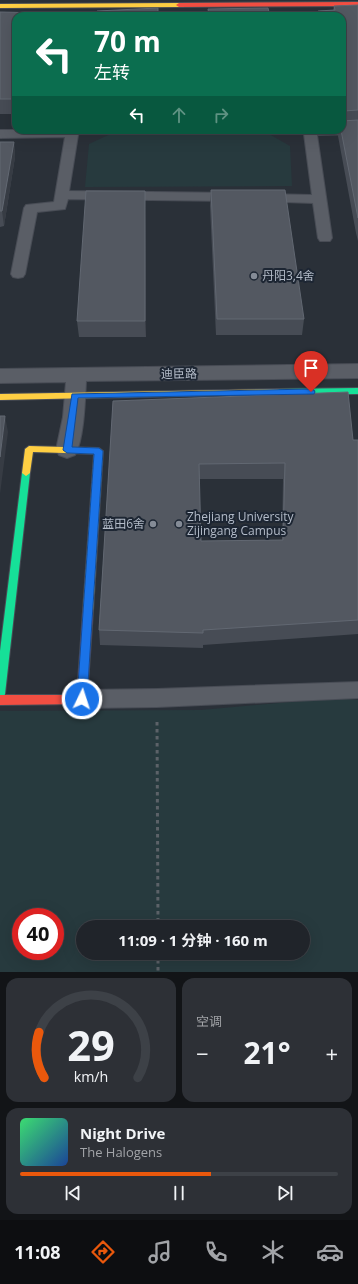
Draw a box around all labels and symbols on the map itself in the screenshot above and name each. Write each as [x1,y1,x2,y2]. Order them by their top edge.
place label: 丹阳3,4舍 [262,267,315,284]
marker: 丹阳3,4舍 [249,271,259,281]
pin [294,351,328,392]
street label: 迪臣路 [161,365,197,382]
place label: Zhejiang University Zijingang Campus [187,508,294,539]
place label: 蓝田6舍 [102,515,145,532]
marker: 蓝田6舍 [148,519,158,529]
marker: Zhejiang University Zijingang Campus [174,519,184,529]
position arrow [61,678,103,720]
speed limit sign: 40 [12,908,64,960]

